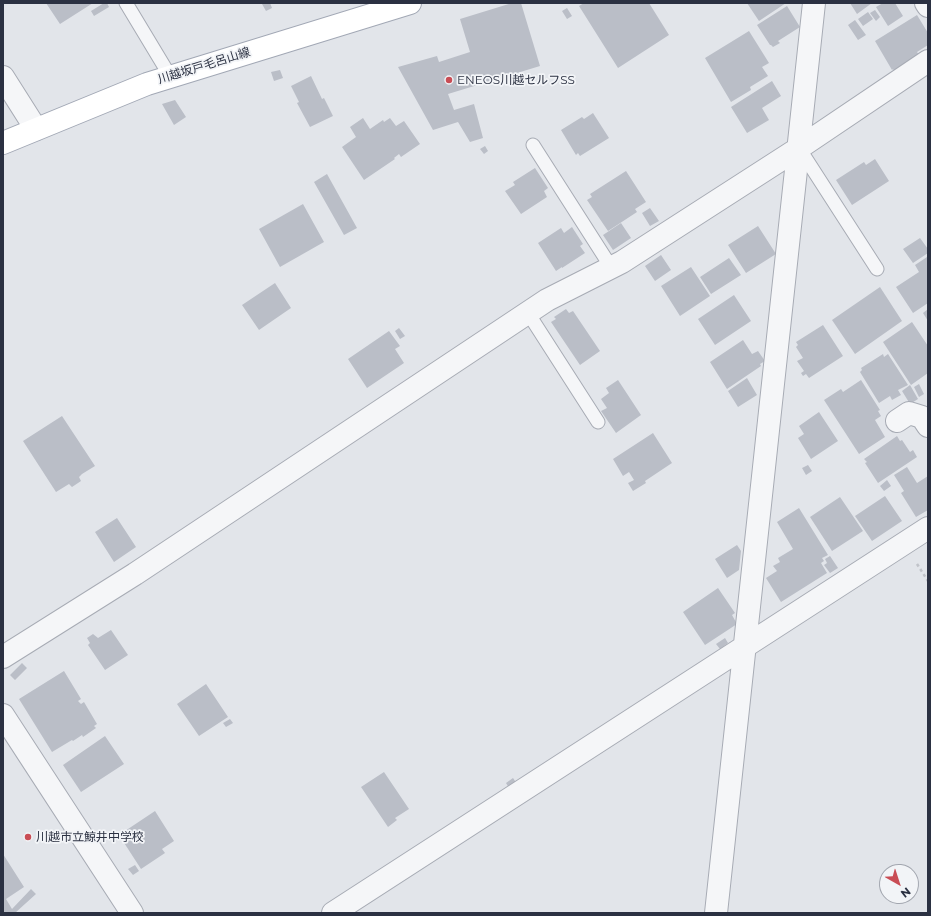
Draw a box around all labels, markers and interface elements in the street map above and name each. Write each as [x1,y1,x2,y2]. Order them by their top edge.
street label: 川越坂戸毛呂山線 [156,45,252,87]
place label: ENEOS川越セルフSS [457,73,575,87]
marker: ENEOS川越セルフSS [444,75,454,85]
place label: 川越市立鯨井中学校 [36,830,144,844]
marker: 川越市立鯨井中学校 [23,832,33,842]
north arrow [879,864,919,904]
text: N [898,884,914,901]

